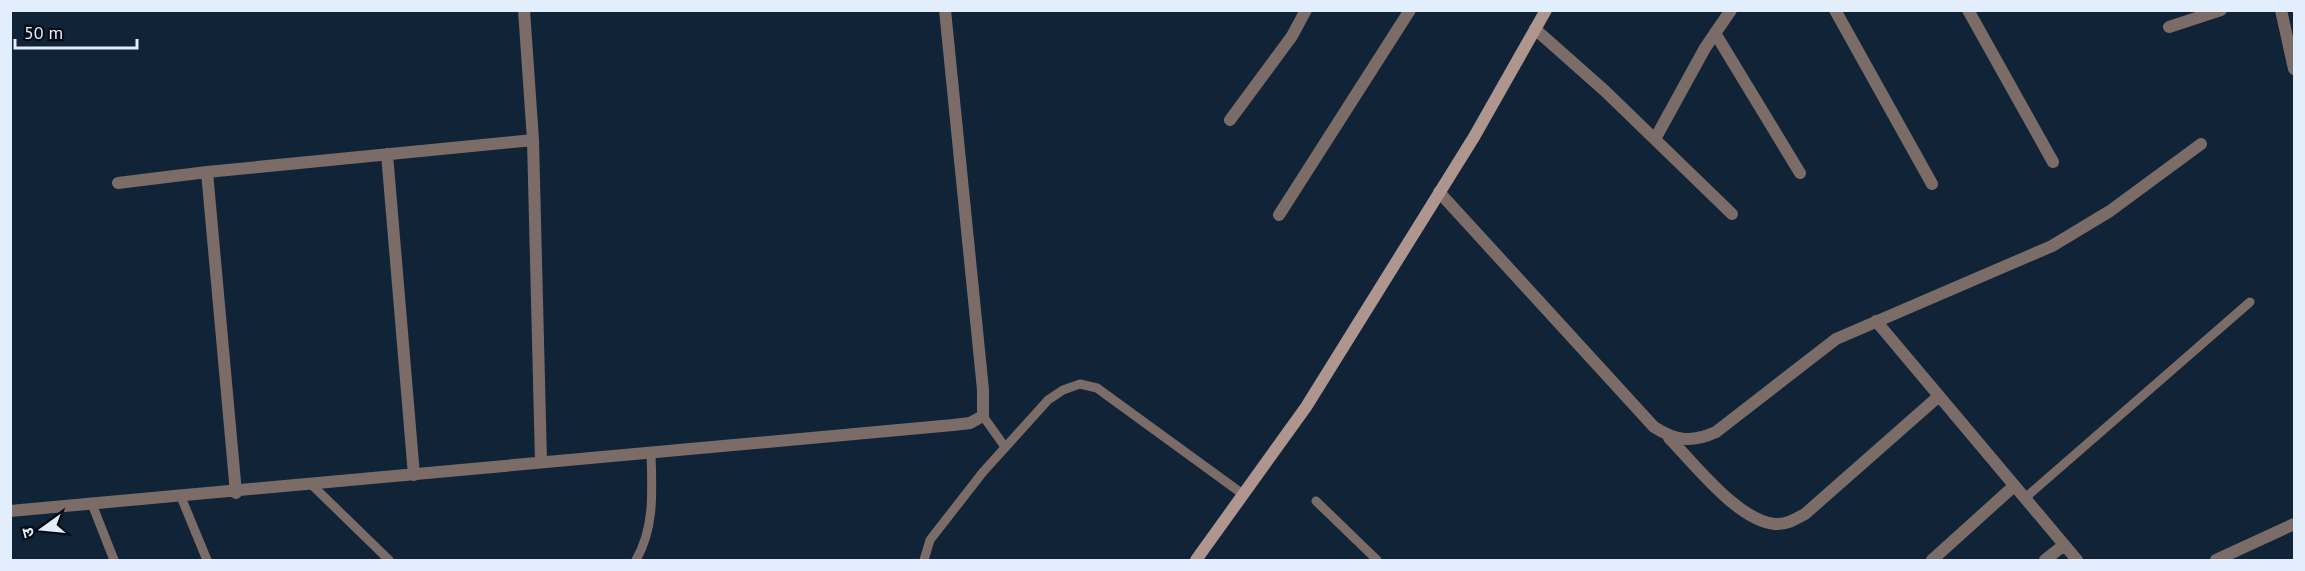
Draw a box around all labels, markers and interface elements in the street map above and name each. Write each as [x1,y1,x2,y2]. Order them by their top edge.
scale bar [15,12,136,50]
text: 50 m [24,21,63,44]
north arrow [12,499,72,559]
text: उ [16,525,38,540]

